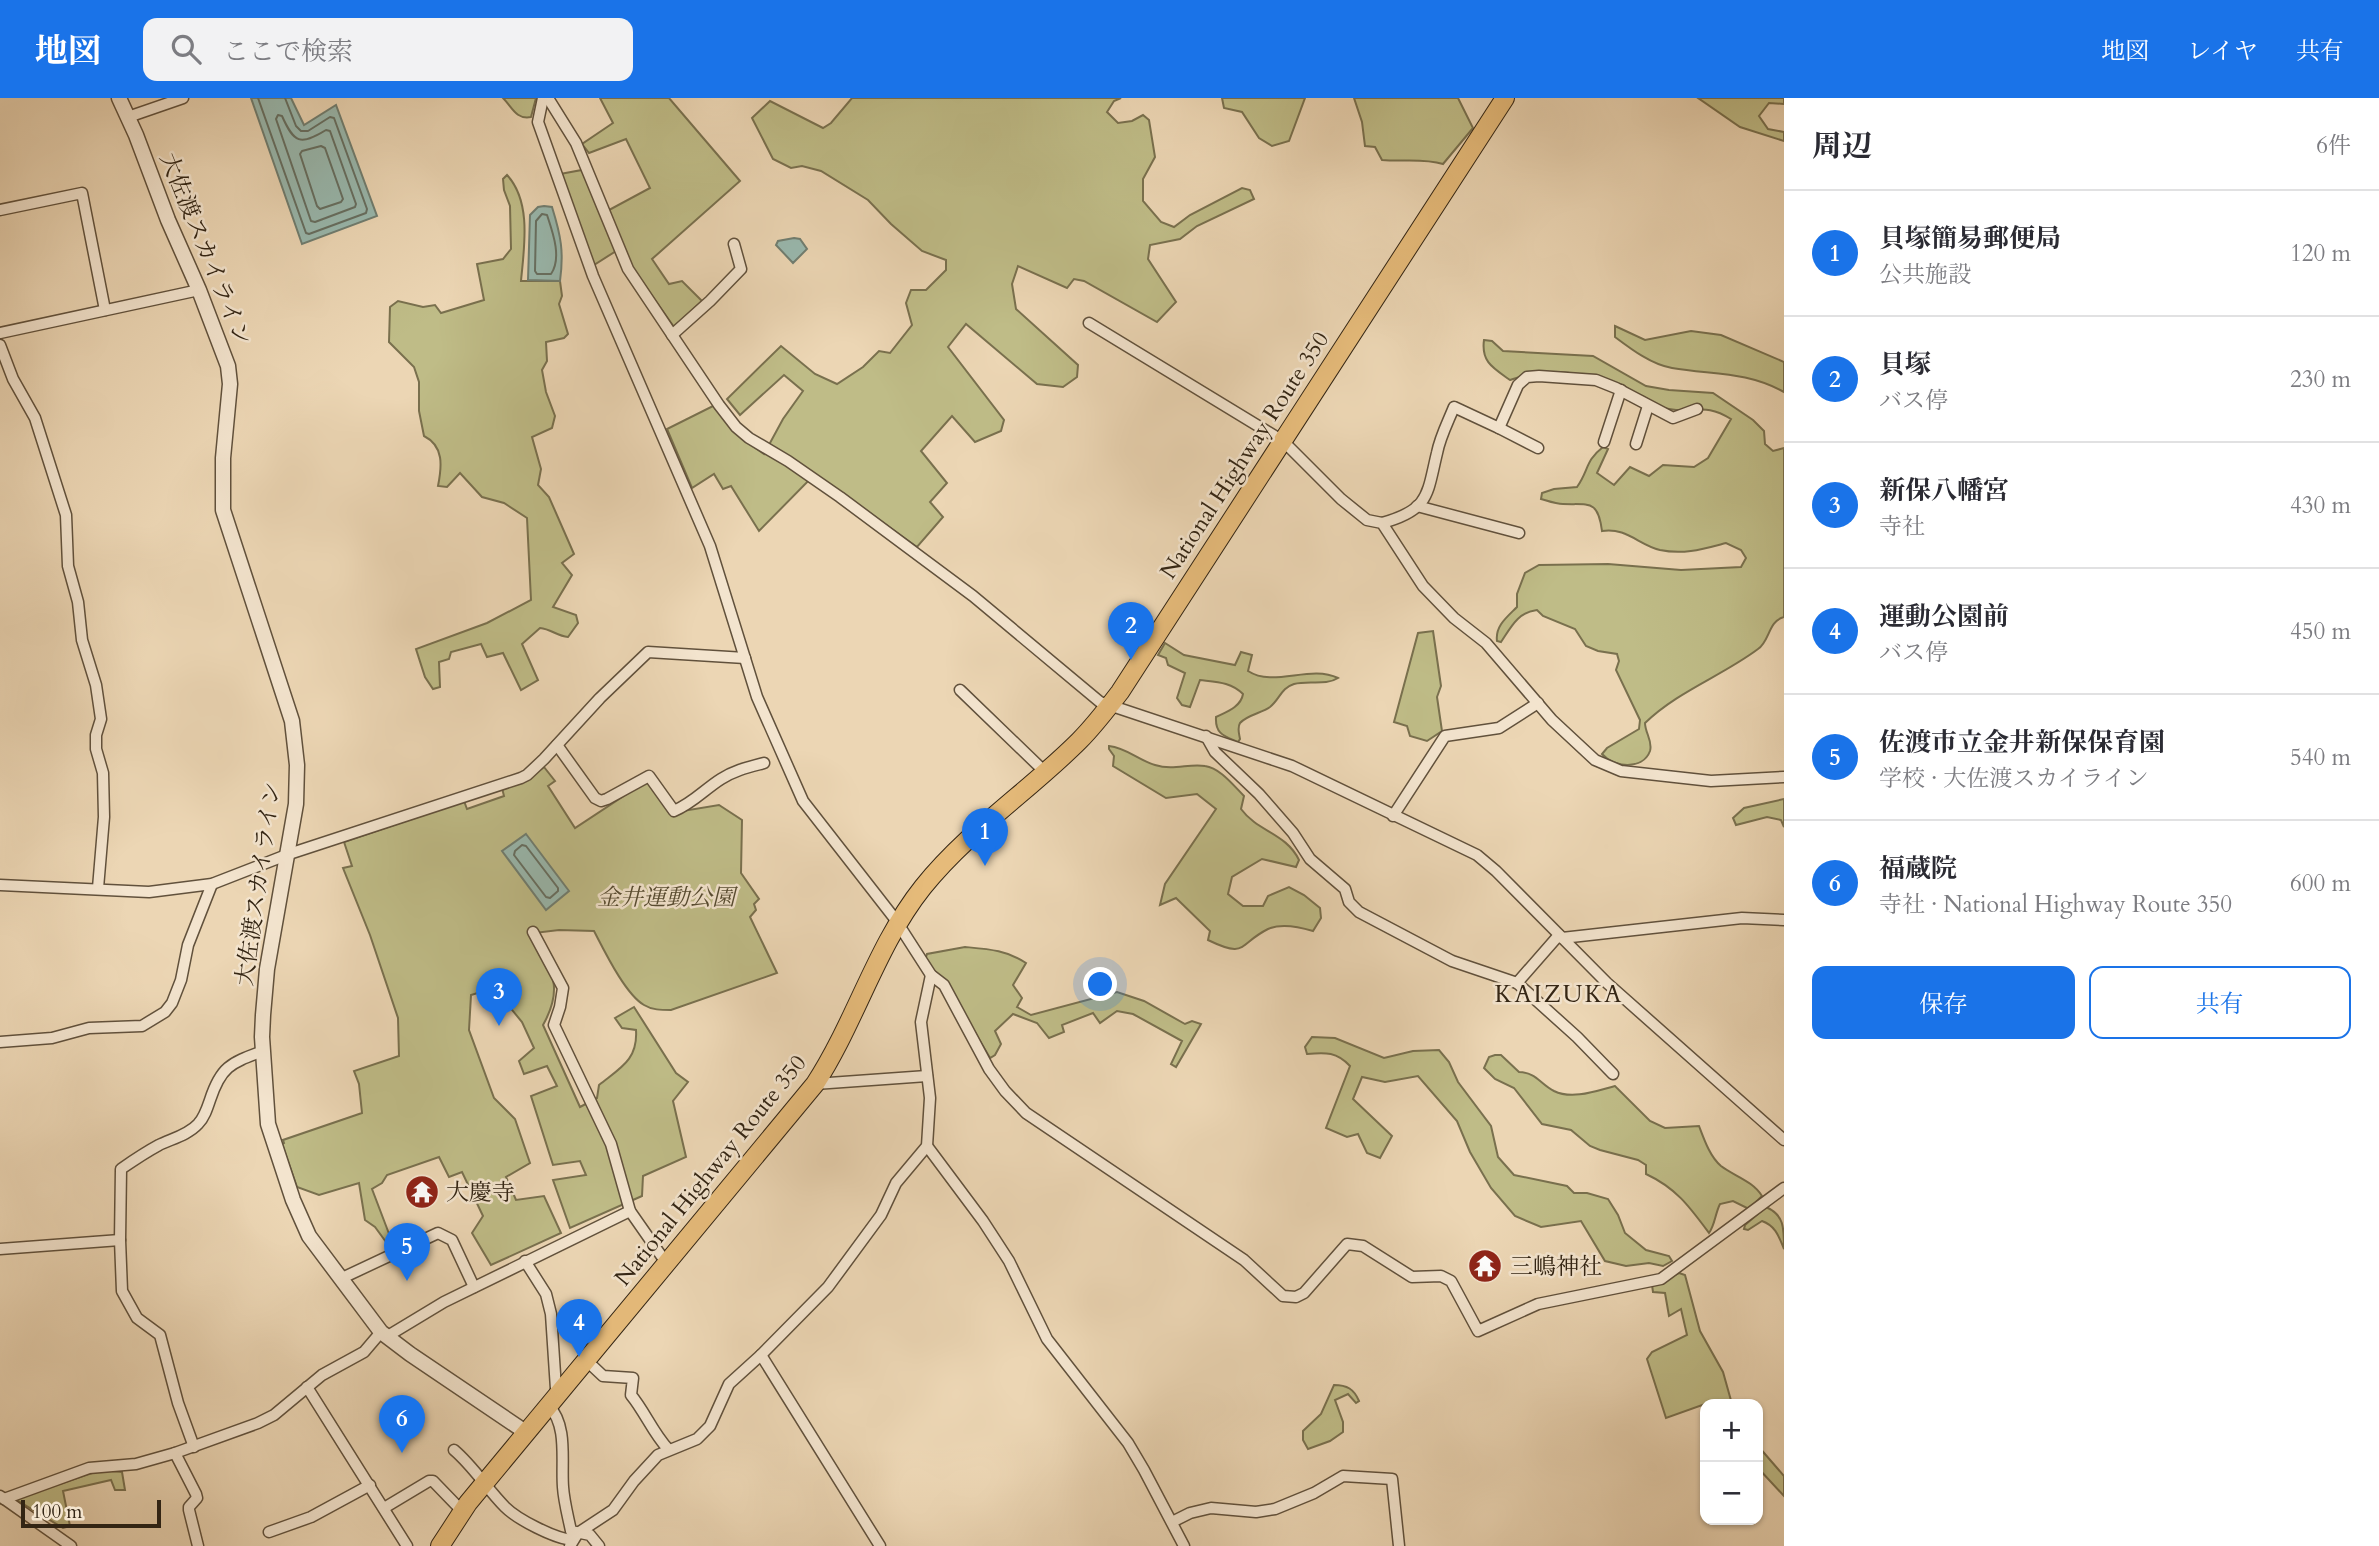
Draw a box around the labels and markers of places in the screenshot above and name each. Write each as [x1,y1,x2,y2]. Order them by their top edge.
pin: 2 [1108,602,1154,660]
pin: 1 [962,808,1008,866]
pin: 3 [476,968,522,1026]
temple icon: 大慶寺 [403,1173,441,1211]
place label: 大慶寺 [446,1177,515,1208]
pin: 5 [384,1223,430,1281]
temple icon: 三嶋神社 [1466,1247,1504,1285]
place label: 三嶋神社 [1510,1251,1602,1282]
pin: 4 [556,1299,602,1357]
pin: 6 [379,1395,425,1453]

